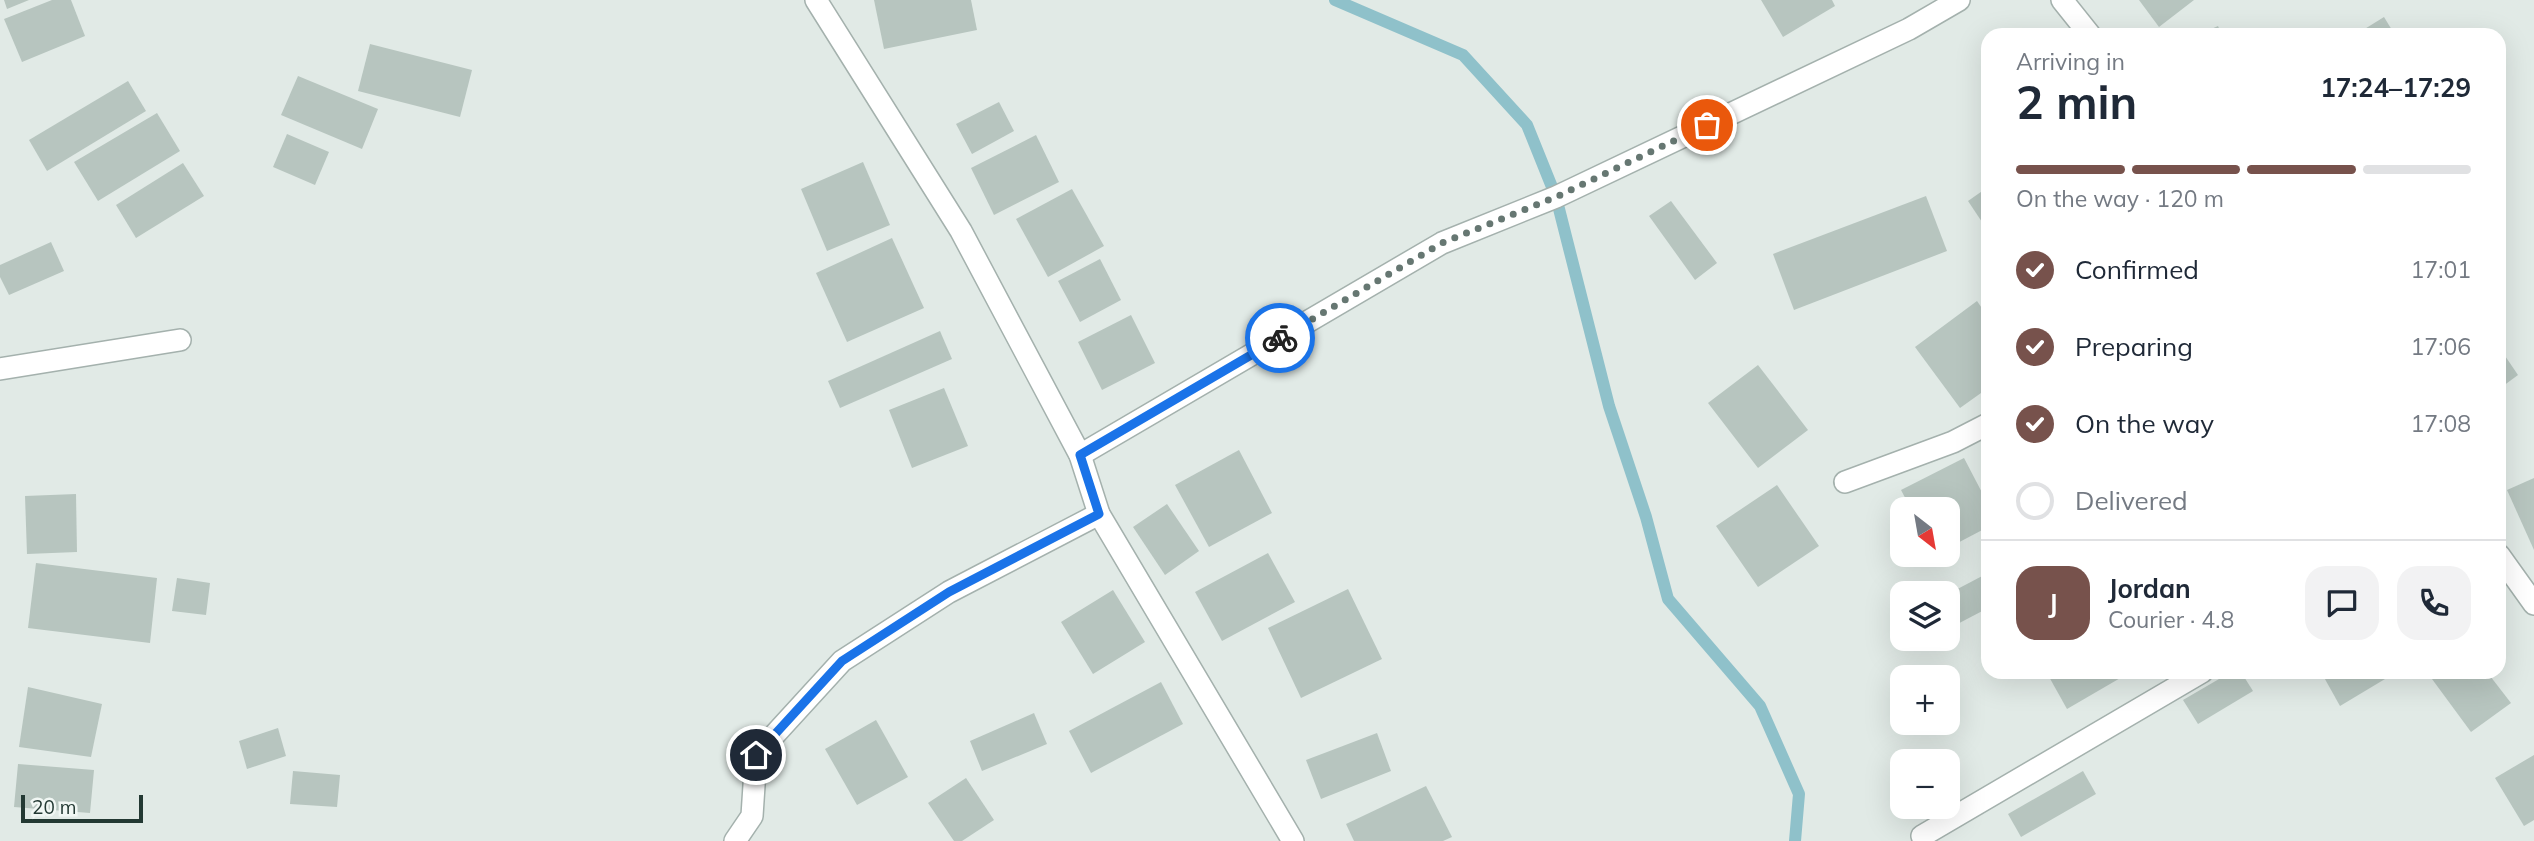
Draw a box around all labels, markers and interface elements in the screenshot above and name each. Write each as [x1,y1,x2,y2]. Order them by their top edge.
text: Arriving in [2016,47,2125,76]
text: 17:24–17:29 [2320,71,2471,104]
text: 2 min [2016,73,2137,131]
pin [1677,95,1737,155]
icon: bag [1688,106,1726,144]
text: On the way · 120 m [2016,184,2224,213]
icon: check [2016,251,2054,289]
text: Confirmed [2075,253,2199,286]
text: 17:01 [2411,255,2471,284]
courier [1245,303,1315,373]
icon: bike [1261,319,1299,357]
icon: check [2016,328,2054,366]
text: Preparing [2075,330,2193,363]
text: 17:06 [2411,332,2471,361]
icon: check [2016,405,2054,443]
text: On the way [2075,407,2214,440]
text: 17:08 [2411,409,2471,438]
text: Delivered [2075,484,2188,517]
north arrow [1890,497,1960,567]
map controls [1890,497,1960,819]
button: chat [2305,566,2379,640]
button: phone [2397,566,2471,640]
text: Jordan [2108,572,2191,605]
button: layers [1890,581,1960,651]
text: J [2048,587,2058,620]
text: Courier · 4.8 [2108,605,2234,634]
button: + [1890,665,1960,735]
pin [726,725,786,785]
icon: home [737,736,775,774]
button: − [1890,749,1960,819]
scale bar [21,792,144,824]
text: 20 m [32,795,76,819]

